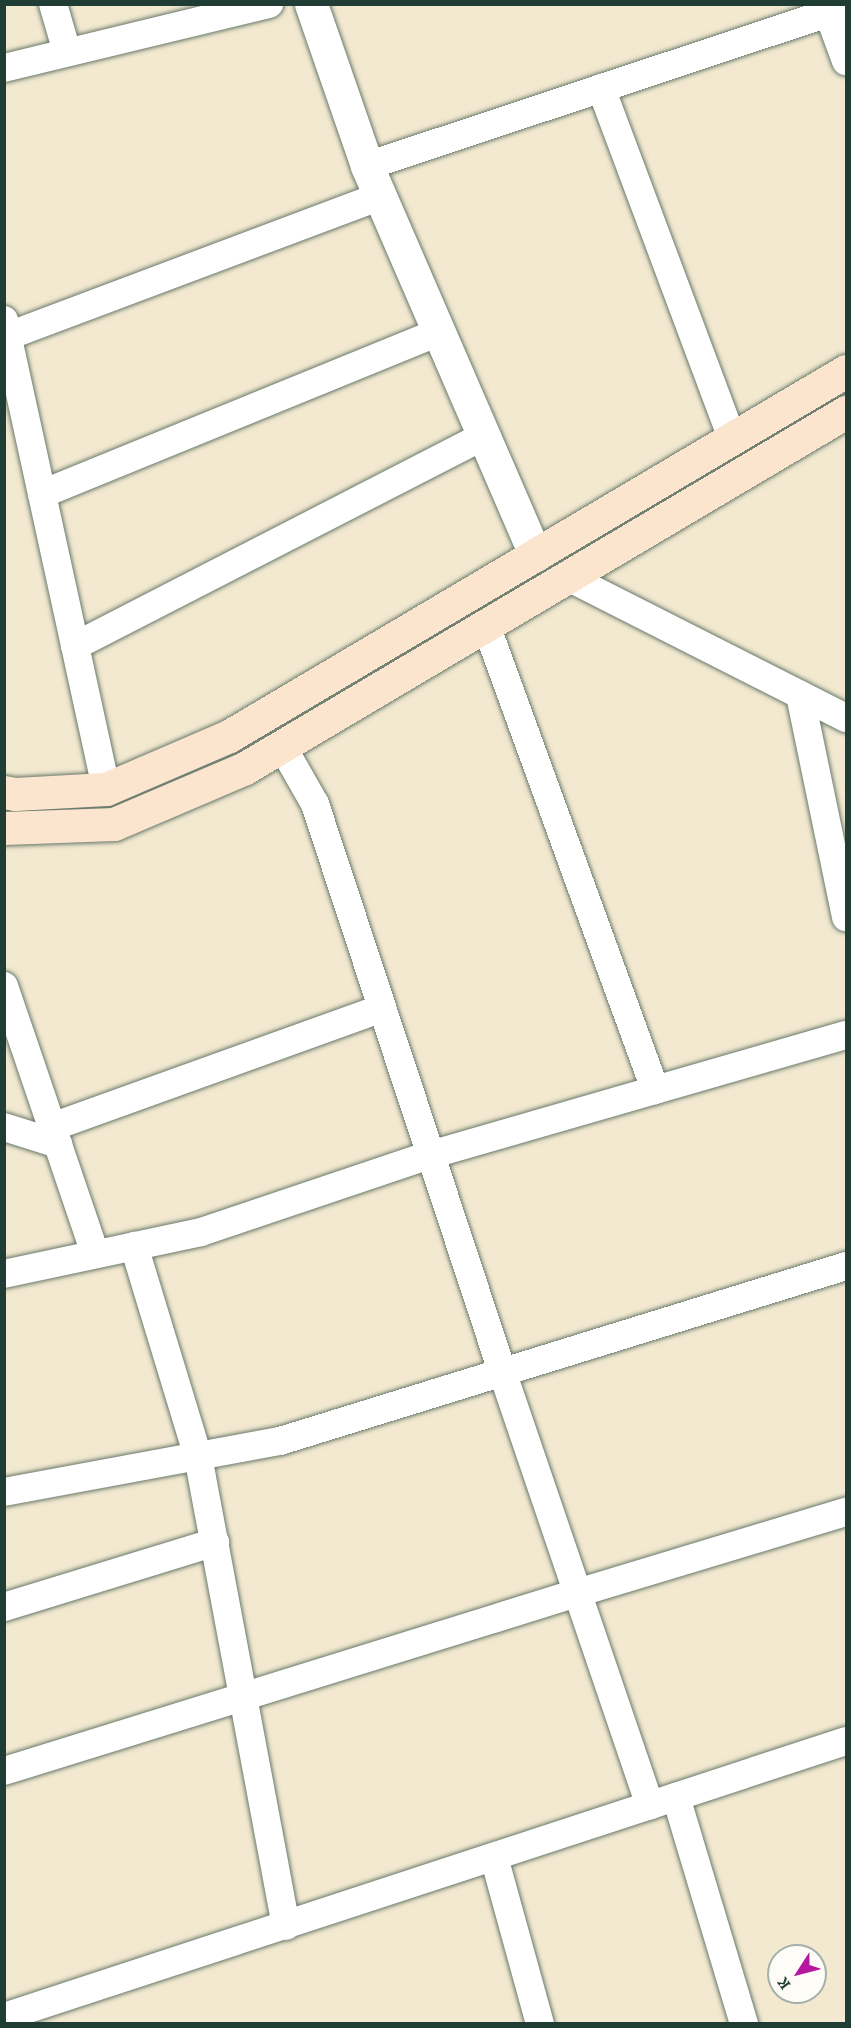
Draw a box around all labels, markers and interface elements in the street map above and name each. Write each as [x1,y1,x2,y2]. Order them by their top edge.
north arrow [767,1944,827,2004]
text: K [772,1973,796,1994]

